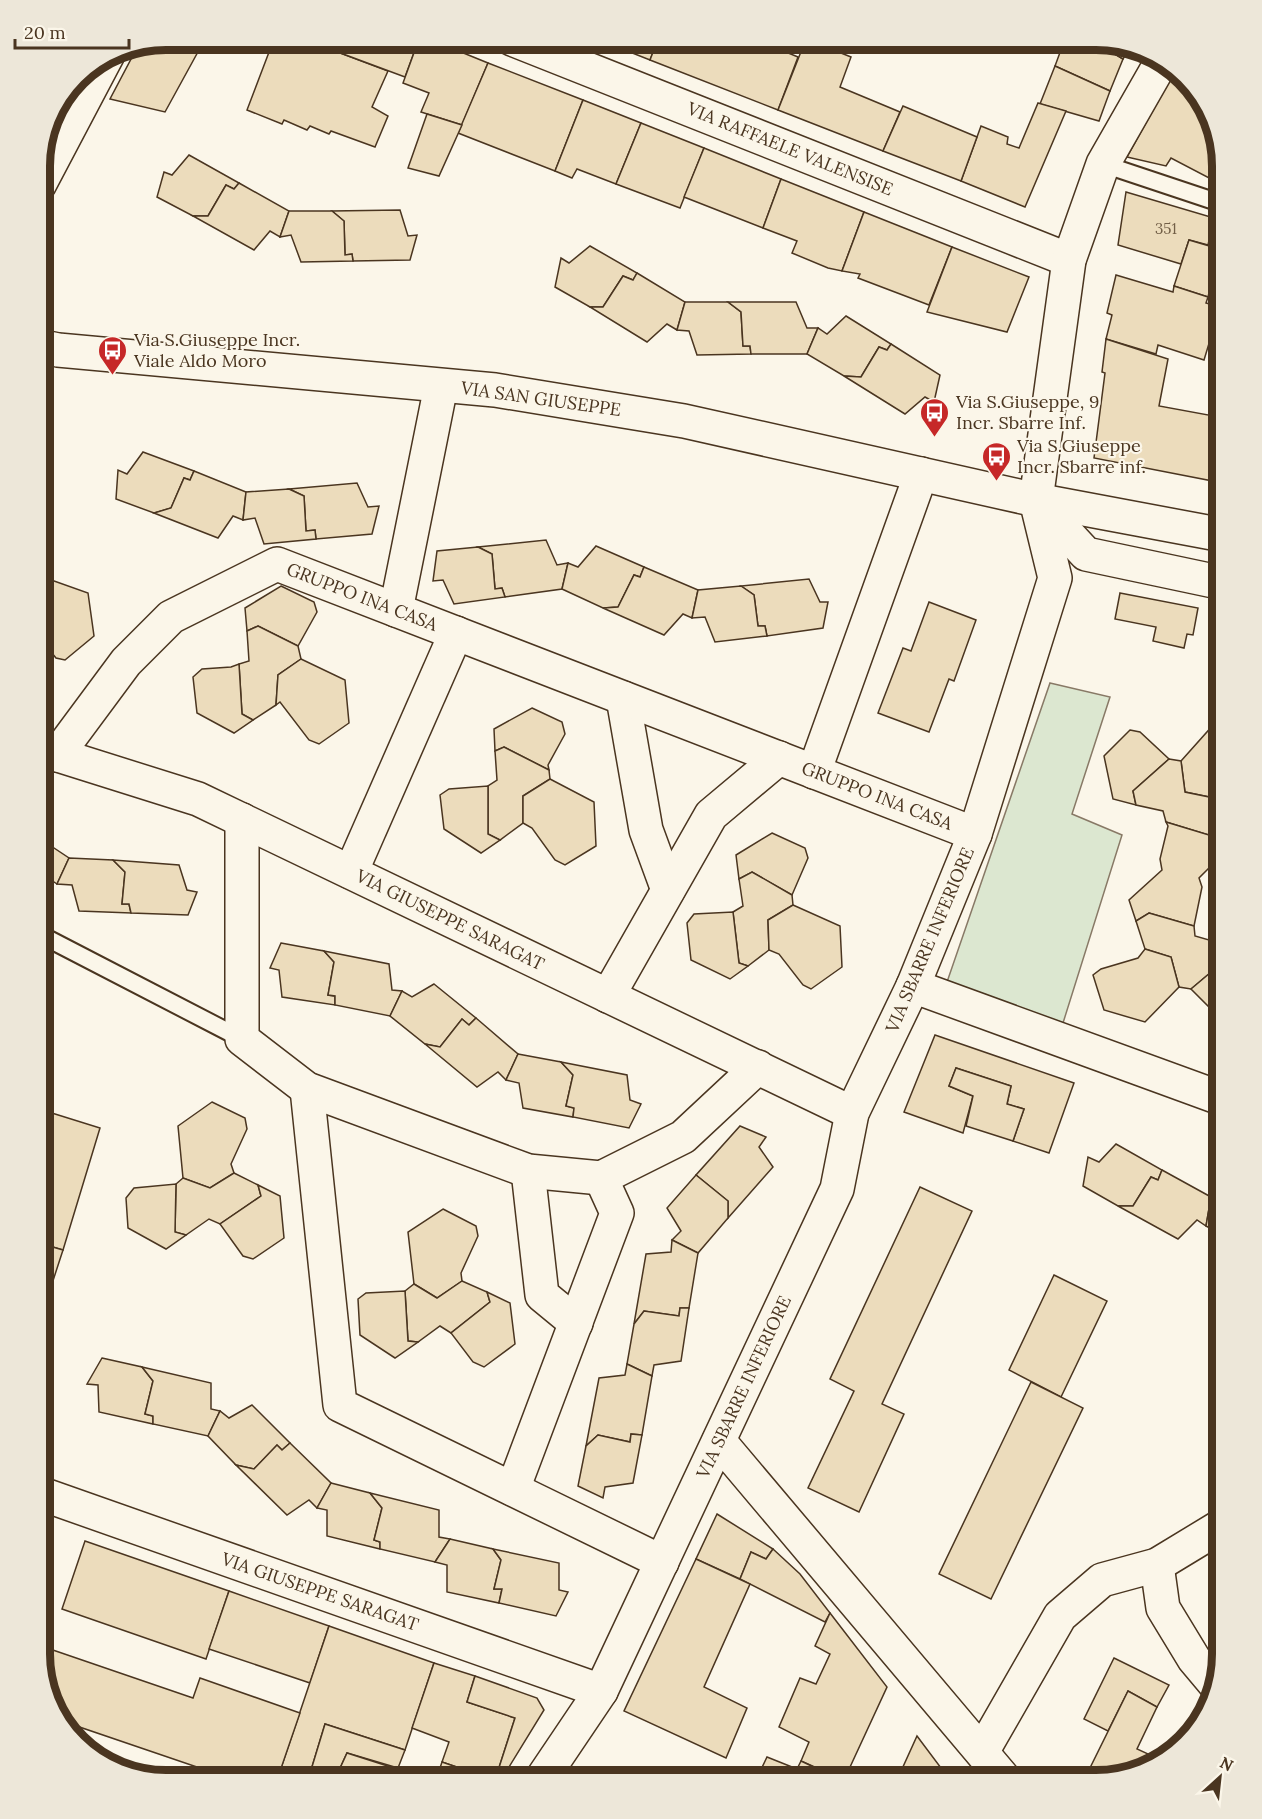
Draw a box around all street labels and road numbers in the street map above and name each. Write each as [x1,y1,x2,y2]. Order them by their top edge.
street label: VIA RAFFAELE VALENSISE [683,96,897,200]
street label: VIA SAN GIUSEPPE [459,376,622,421]
street label: GRUPPO INA CASA [283,557,442,636]
street label: GRUPPO INA CASA [798,756,957,835]
street label: VIA SBARRE INFERIORE [880,844,979,1037]
street label: VIA GIUSEPPE SARAGAT [351,863,549,975]
street label: VIA SBARRE INFERIORE [691,1292,796,1483]
street label: VIA GIUSEPPE SARAGAT [218,1547,422,1636]

